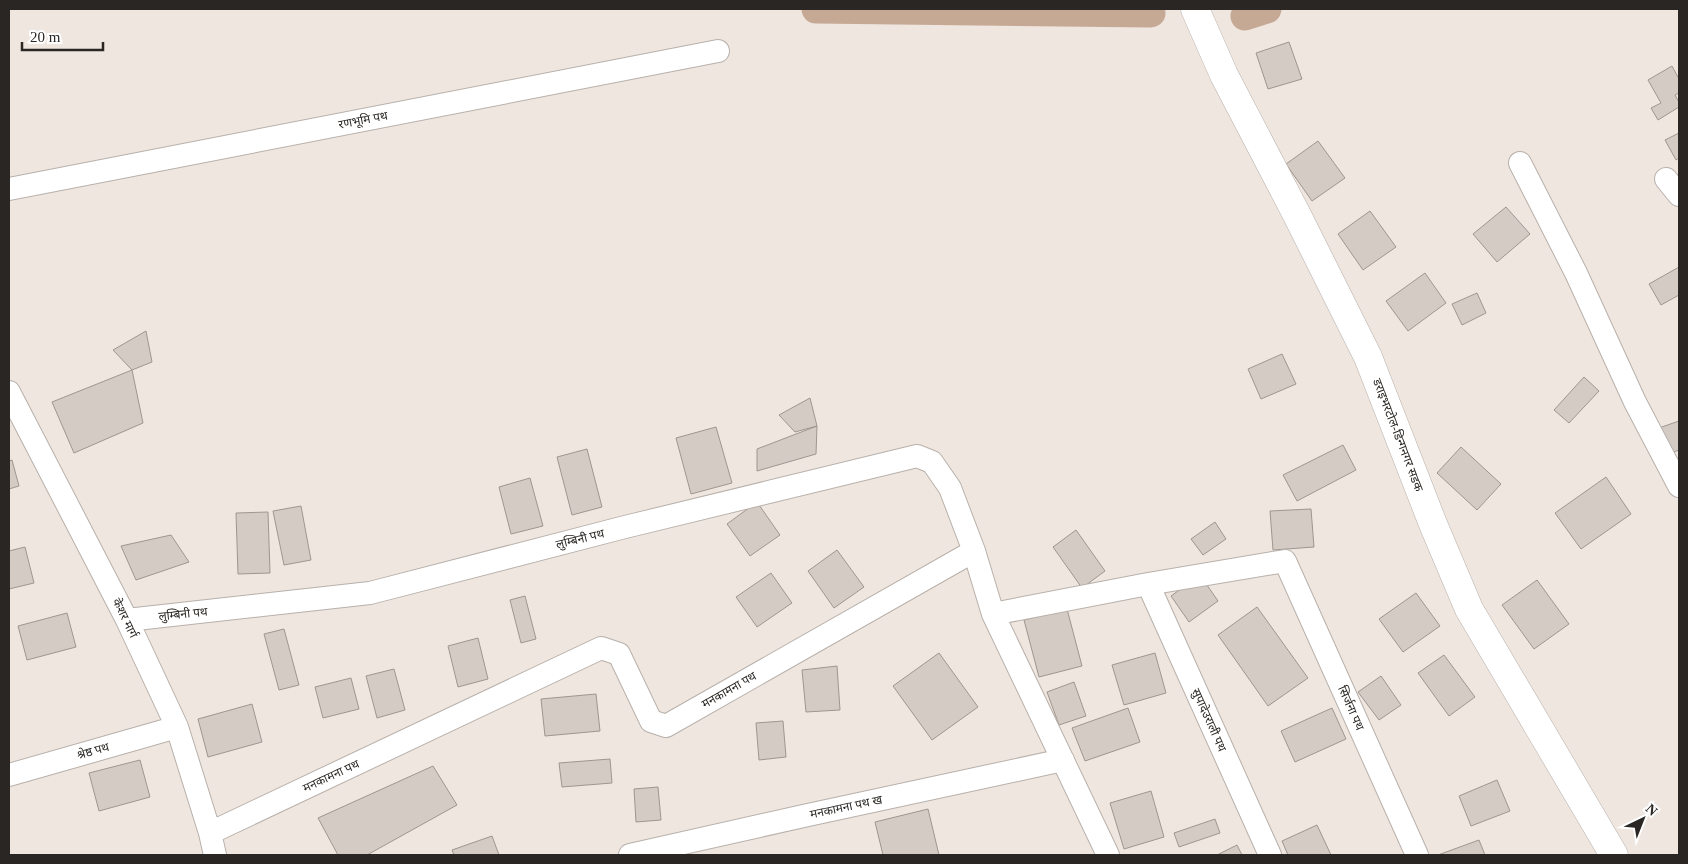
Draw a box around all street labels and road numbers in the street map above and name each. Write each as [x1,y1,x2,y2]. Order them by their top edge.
street label: रणभूमि पथ [337,107,389,133]
street label: डराइभरटोल-डिन्गनगर सडक [1370,375,1427,494]
street label: लुम्बिनी पथ [554,525,606,553]
street label: केशर मार्ग [109,595,142,641]
street label: लुम्बिनी पथ [158,603,209,625]
street label: मनकामना पथ [699,669,759,711]
street label: सिर्जना पथ [1335,683,1368,733]
street label: सुपादेउराली पथ [1188,686,1230,754]
street label: श्रेष्ठ पथ [75,739,111,762]
street label: मनकामना पथ [301,757,362,795]
street label: मनकामना पथ ख [809,792,884,821]

